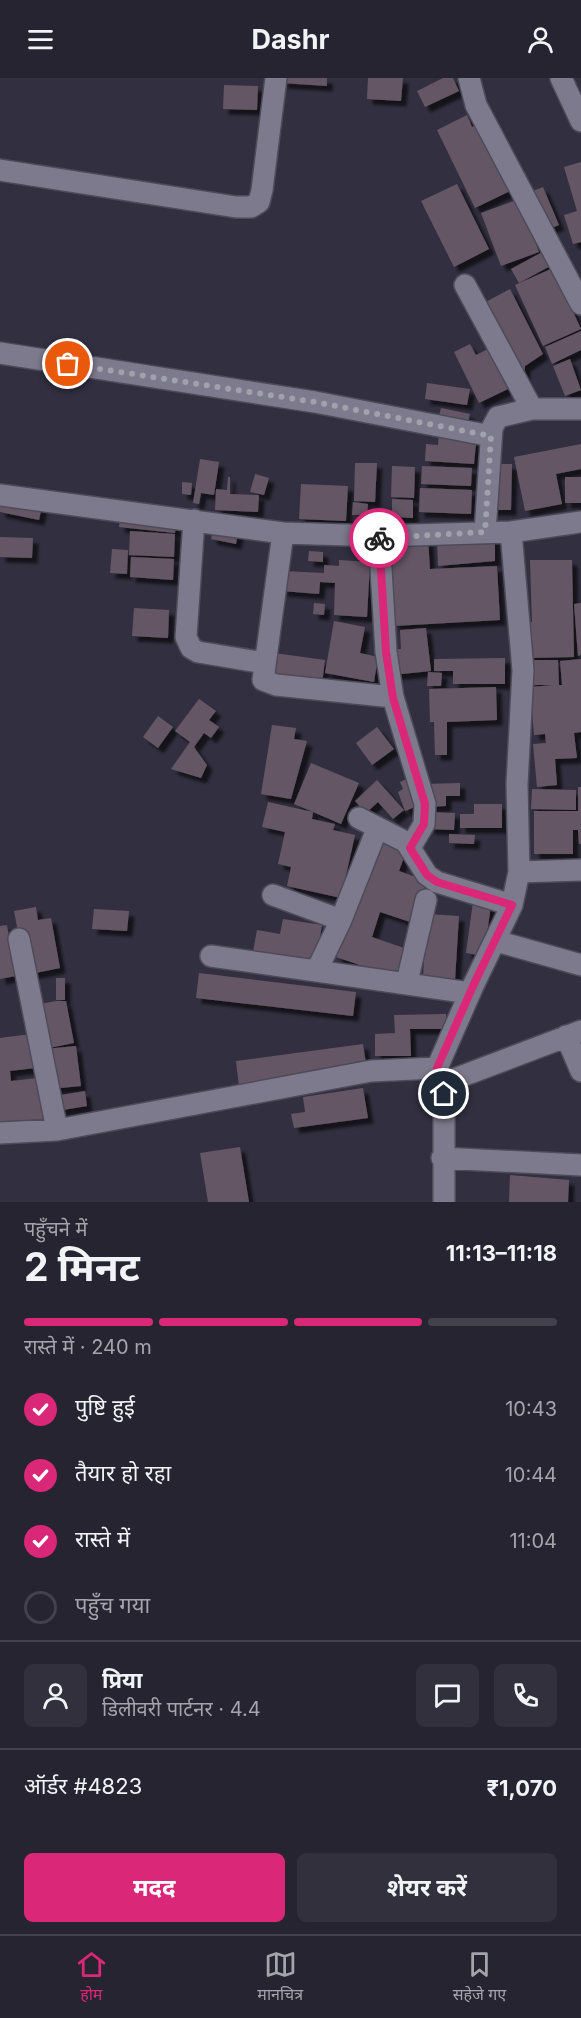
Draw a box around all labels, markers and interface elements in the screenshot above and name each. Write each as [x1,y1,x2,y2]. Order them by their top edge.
icon: menu [24,23,57,56]
text: Dashr [251,23,330,56]
icon: person [524,23,557,56]
pin [42,338,93,389]
icon: bag [51,347,84,380]
courier [349,508,409,568]
icon: bike [363,522,396,555]
pin [418,1068,469,1119]
icon: home [427,1077,460,1110]
text: पहुँचने में [24,1217,87,1241]
text: 11:13–11:18 [446,1240,557,1266]
text: 2 मिनट [24,1243,140,1290]
text: रास्ते में · 240 m [24,1335,152,1359]
icon: check [24,1393,57,1426]
text: पुष्टि हुई [75,1394,135,1420]
text: 10:43 [505,1397,557,1421]
icon: check [24,1459,57,1492]
text: तैयार हो रहा [75,1460,171,1486]
text: 10:44 [505,1463,557,1487]
icon: check [24,1525,57,1558]
text: रास्ते में [75,1526,130,1552]
text: 11:04 [509,1529,557,1553]
text: पहुँच गया [75,1592,150,1618]
button: person [24,1664,87,1727]
button: chat [416,1664,479,1727]
button: phone [494,1664,557,1727]
text: प्रिया [102,1667,142,1693]
text: डिलीवरी पार्टनर · 4.4 [102,1697,261,1721]
text: ऑर्डर #4823 [24,1773,142,1799]
text: ₹1,070 [487,1775,557,1801]
button: मदद [24,1853,285,1922]
button: शेयर करें [297,1853,557,1922]
tab: होम [75,1948,108,2007]
tab: मानचित्र [257,1948,303,2007]
tab: सहेजे गए [453,1948,506,2007]

